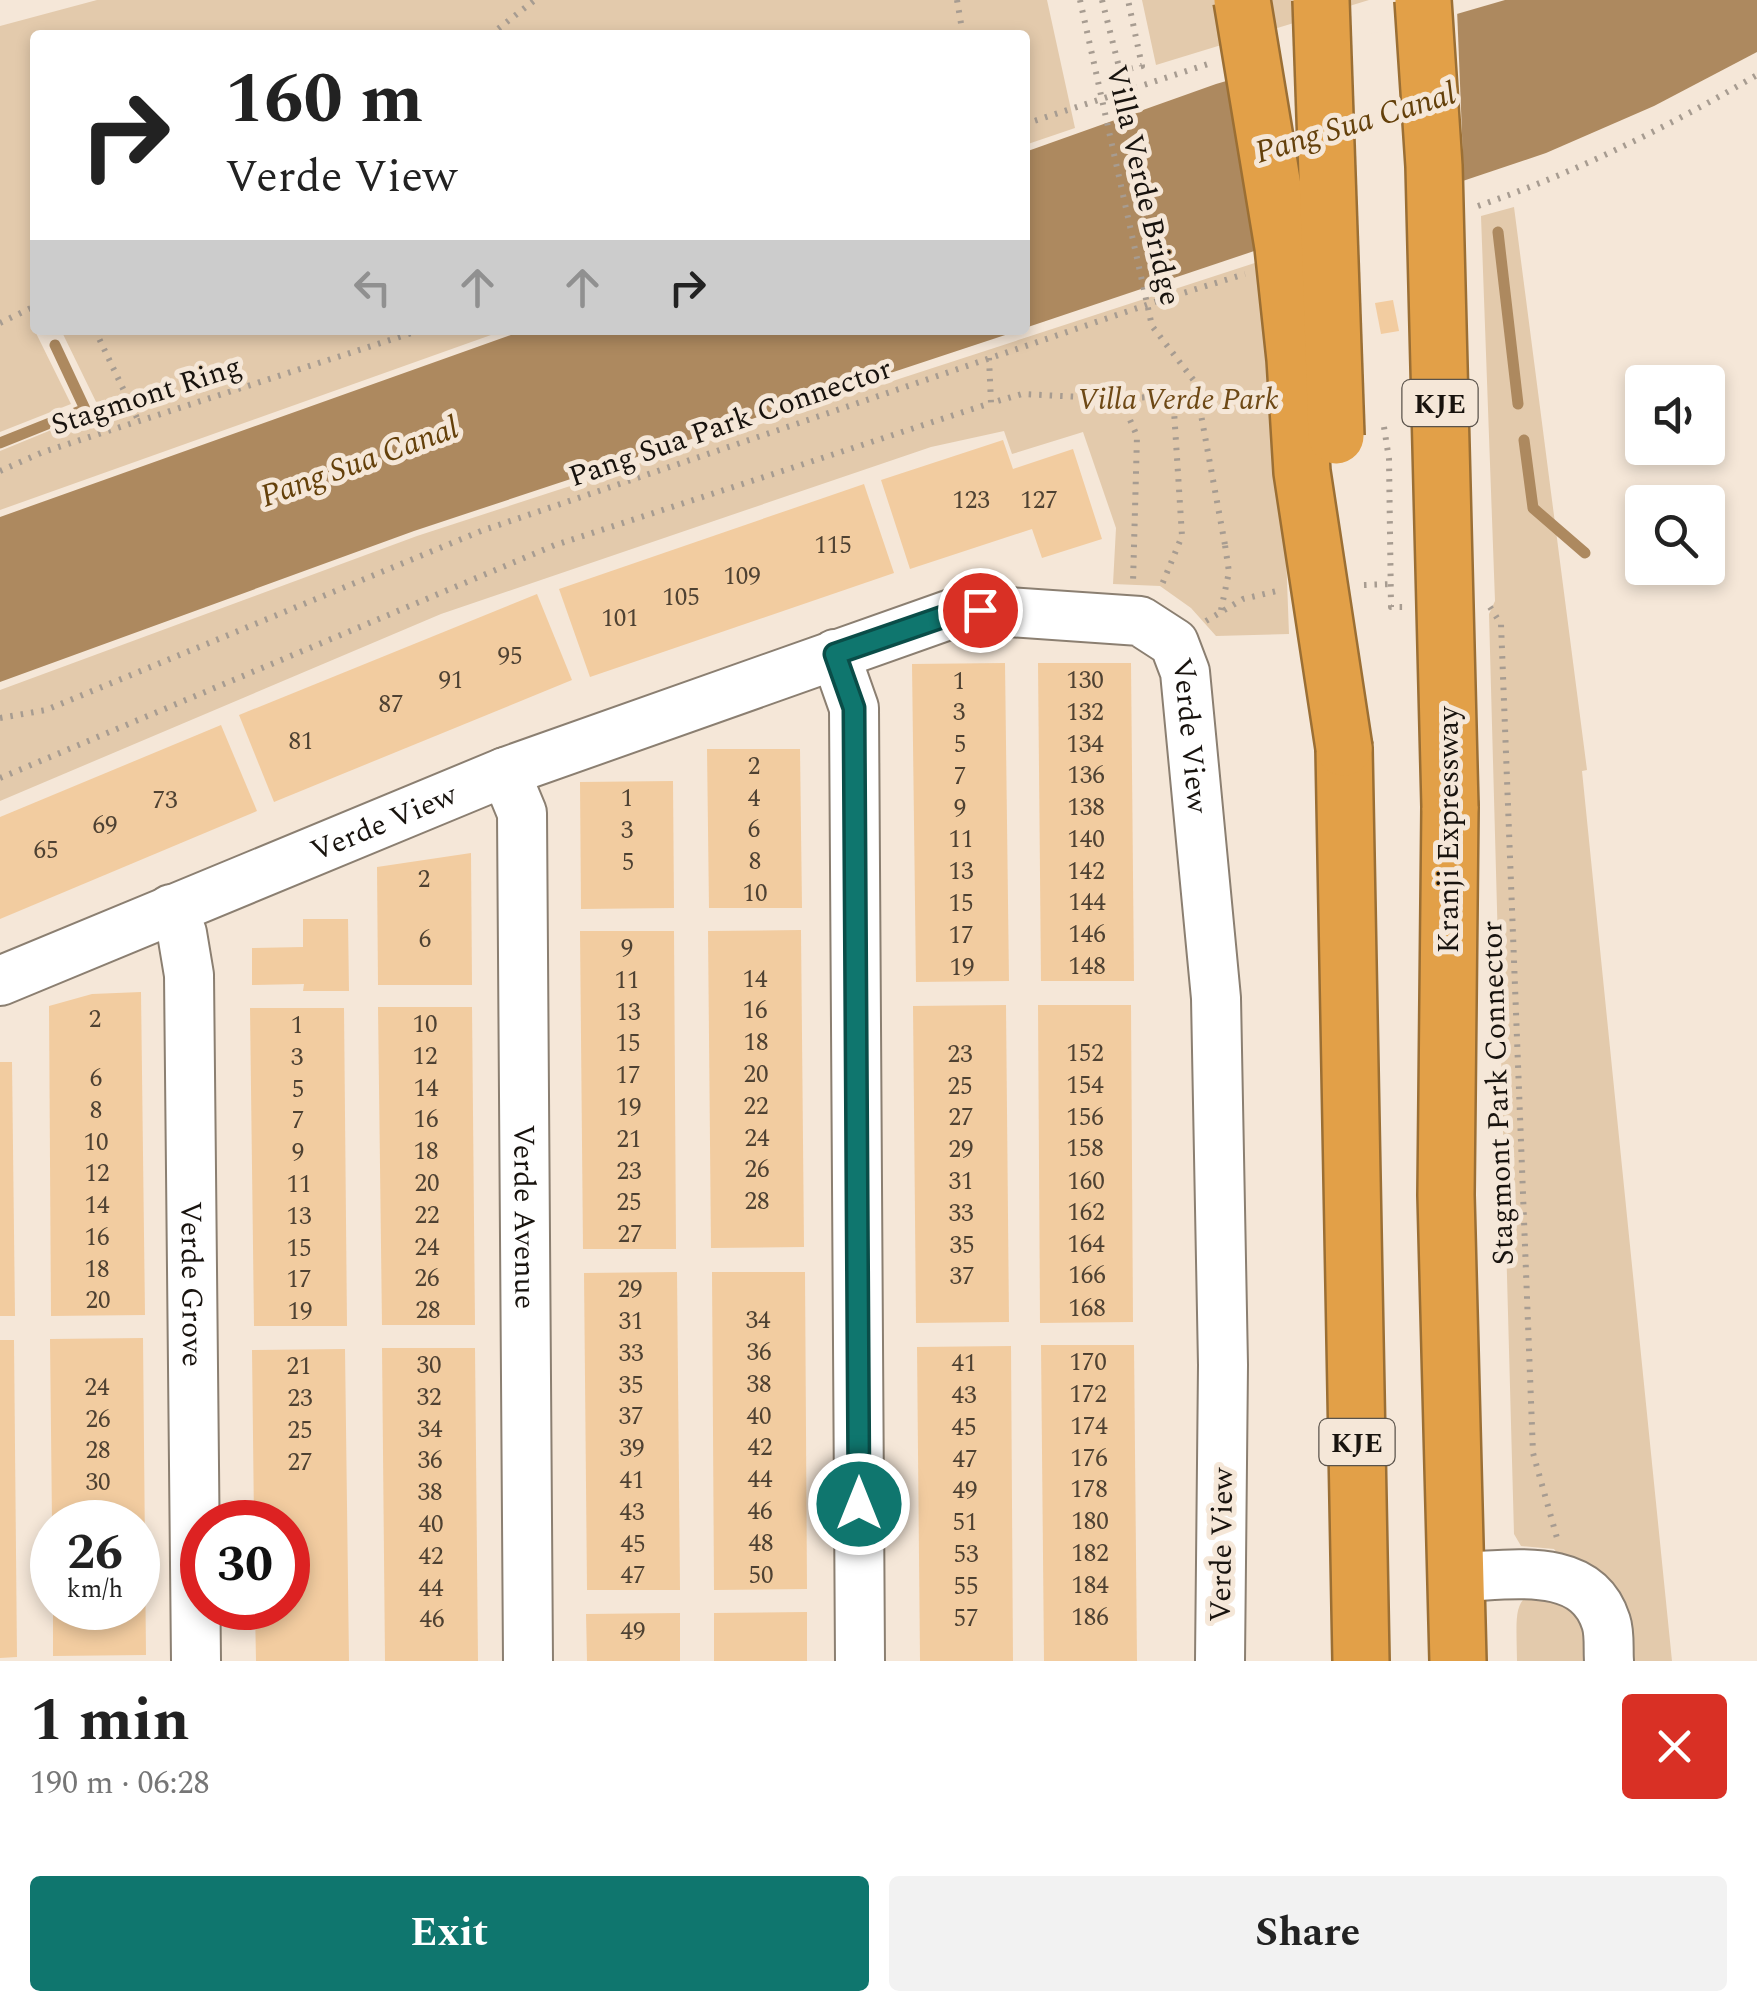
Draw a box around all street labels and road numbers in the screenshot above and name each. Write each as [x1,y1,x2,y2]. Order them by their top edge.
street label: Villa Verde Bridge [1093,60,1193,310]
street label: Stagmont Ring [45,343,248,448]
street label: Pang Sua Park Connector [562,346,898,500]
road number: KJE [1402,380,1478,426]
street label: Verde View [1158,652,1220,816]
street label: Kranji Expressway [1426,705,1472,954]
street label: Verde View [304,772,465,874]
street label: Stagmont Park Connector [1469,920,1527,1266]
street label: Verde Avenue [500,1124,548,1309]
street label: Verde Grove [167,1201,215,1367]
road number: KJE [1320,1419,1394,1465]
street label: Verde View [1198,1466,1246,1623]

